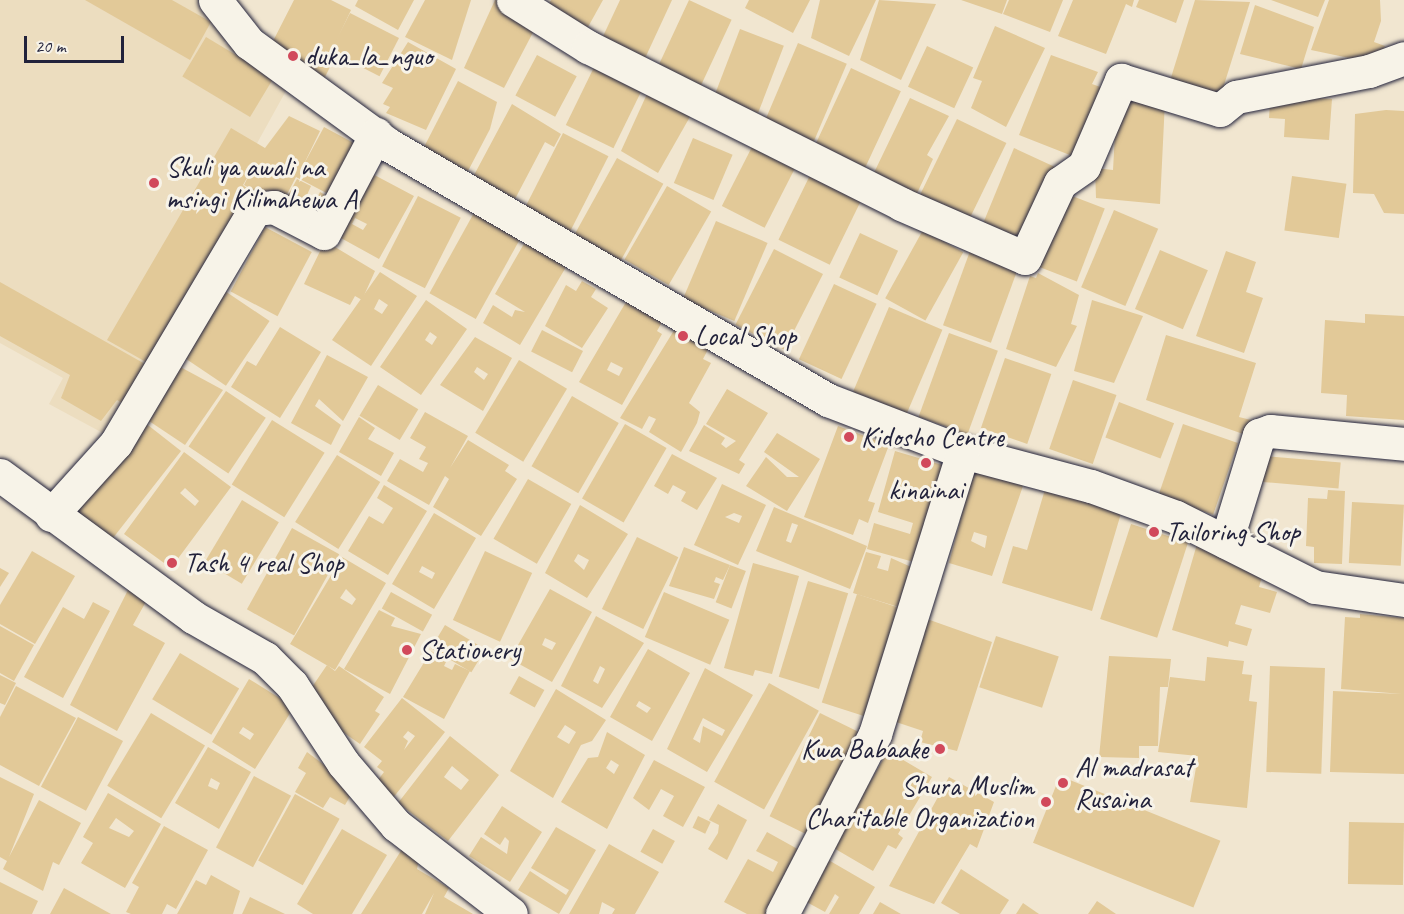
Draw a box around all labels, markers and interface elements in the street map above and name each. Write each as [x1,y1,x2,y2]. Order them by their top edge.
scale bar [27,24,128,62]
text: 20 m [35,35,66,57]
place label: duka_la_nguo [305,39,432,73]
marker: duka_la_nguo [286,49,300,63]
place label: Skuli ya awali na msingi Kilimahewa A [166,150,357,216]
marker: Skuli ya awali na msingi Kilimahewa A [147,176,161,190]
place label: Local Shop [695,319,797,353]
marker: Local Shop [676,329,690,343]
place label: Kidosho Centre [861,420,1004,454]
marker: Kidosho Centre [842,430,856,444]
marker: kinainai [919,456,933,470]
place label: kinainai [889,473,963,507]
place label: Tailoring Shop [1166,515,1301,549]
marker: Tailoring Shop [1147,525,1161,539]
place label: Tash 4 real Shop [184,546,344,580]
marker: Tash 4 real Shop [165,556,179,570]
place label: Stationery [419,633,520,667]
marker: Stationery [400,643,414,657]
place label: Kwa Babaake [801,732,928,766]
marker: Kwa Babaake [933,742,947,756]
place label: Al madrasat Rusaina [1075,750,1191,816]
place label: Shura Muslim Charitable Organization [805,769,1034,835]
marker: Al madrasat Rusaina [1056,776,1070,790]
marker: Shura Muslim Charitable Organization [1039,795,1053,809]

